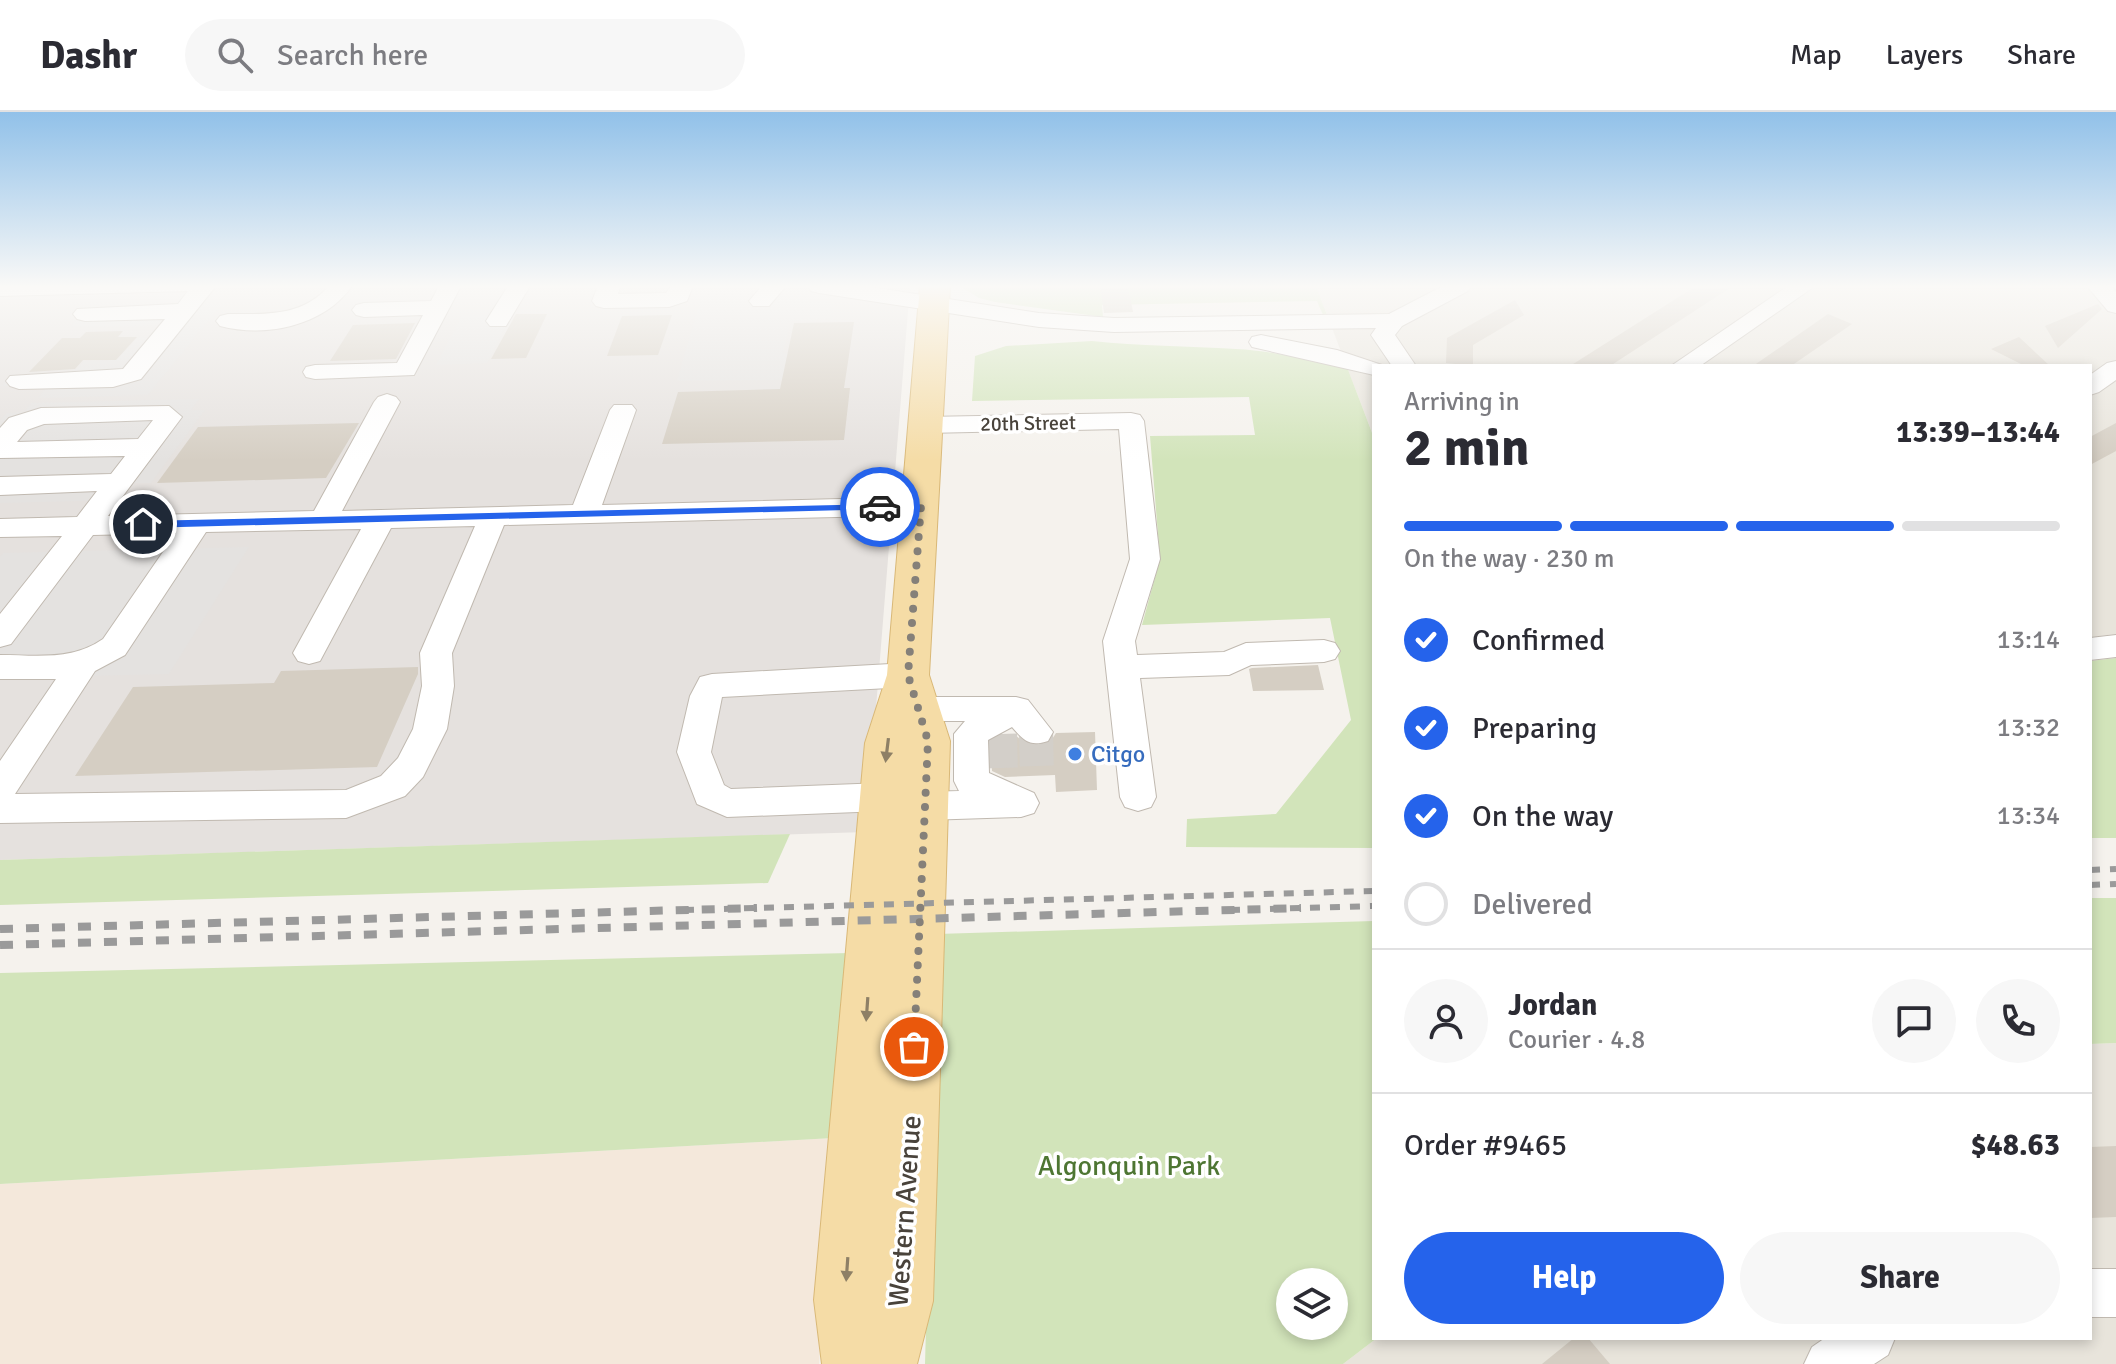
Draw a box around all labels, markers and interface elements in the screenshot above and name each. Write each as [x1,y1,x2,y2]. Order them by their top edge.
search box [185,19,745,91]
text: Dashr [40,32,137,79]
icon: search [213,33,257,77]
text: Search here [277,37,428,74]
text: Map [1790,38,1842,72]
text: Layers [1886,38,1963,72]
text: Share [2007,38,2076,72]
text: Arriving in [1404,386,1520,418]
street label: 20th Street [980,410,1076,437]
text: 13:39–13:44 [1896,414,2060,451]
text: 2 min [1404,416,1530,480]
courier [840,467,920,547]
icon: car [858,485,902,529]
pin [109,490,177,558]
icon: home [121,502,165,546]
text: On the way · 230 m [1404,543,1614,575]
icon: check [1404,618,1448,662]
text: Confirmed [1472,622,1605,659]
text: 13:14 [1997,624,2060,656]
icon: check [1404,706,1448,750]
text: Preparing [1472,710,1597,747]
text: 13:32 [1997,712,2060,744]
one-way arrow [881,738,894,763]
place label: Citgo [1091,739,1145,769]
marker: Citgo [1066,745,1084,763]
icon: check [1404,794,1448,838]
text: On the way [1472,798,1613,835]
text: 13:34 [1997,800,2060,832]
text: Delivered [1472,886,1593,923]
button: person [1404,979,1488,1063]
button: chat [1872,979,1956,1063]
button: phone [1976,979,2060,1063]
text: Jordan [1508,987,1597,1024]
one-way arrow [860,997,873,1022]
pin [880,1013,948,1081]
text: Courier · 4.8 [1508,1024,1645,1056]
icon: bag [892,1025,936,1069]
street label: Western Avenue [881,1114,929,1308]
text: Order #9465 [1404,1127,1567,1164]
text: $48.63 [1970,1127,2060,1164]
park label: Algonquin Park [1038,1149,1220,1183]
button: Help [1404,1232,1724,1324]
button: Share [1740,1232,2060,1324]
one-way arrow [840,1256,853,1281]
map controls [1276,1268,1348,1340]
button: layers [1276,1268,1348,1340]

